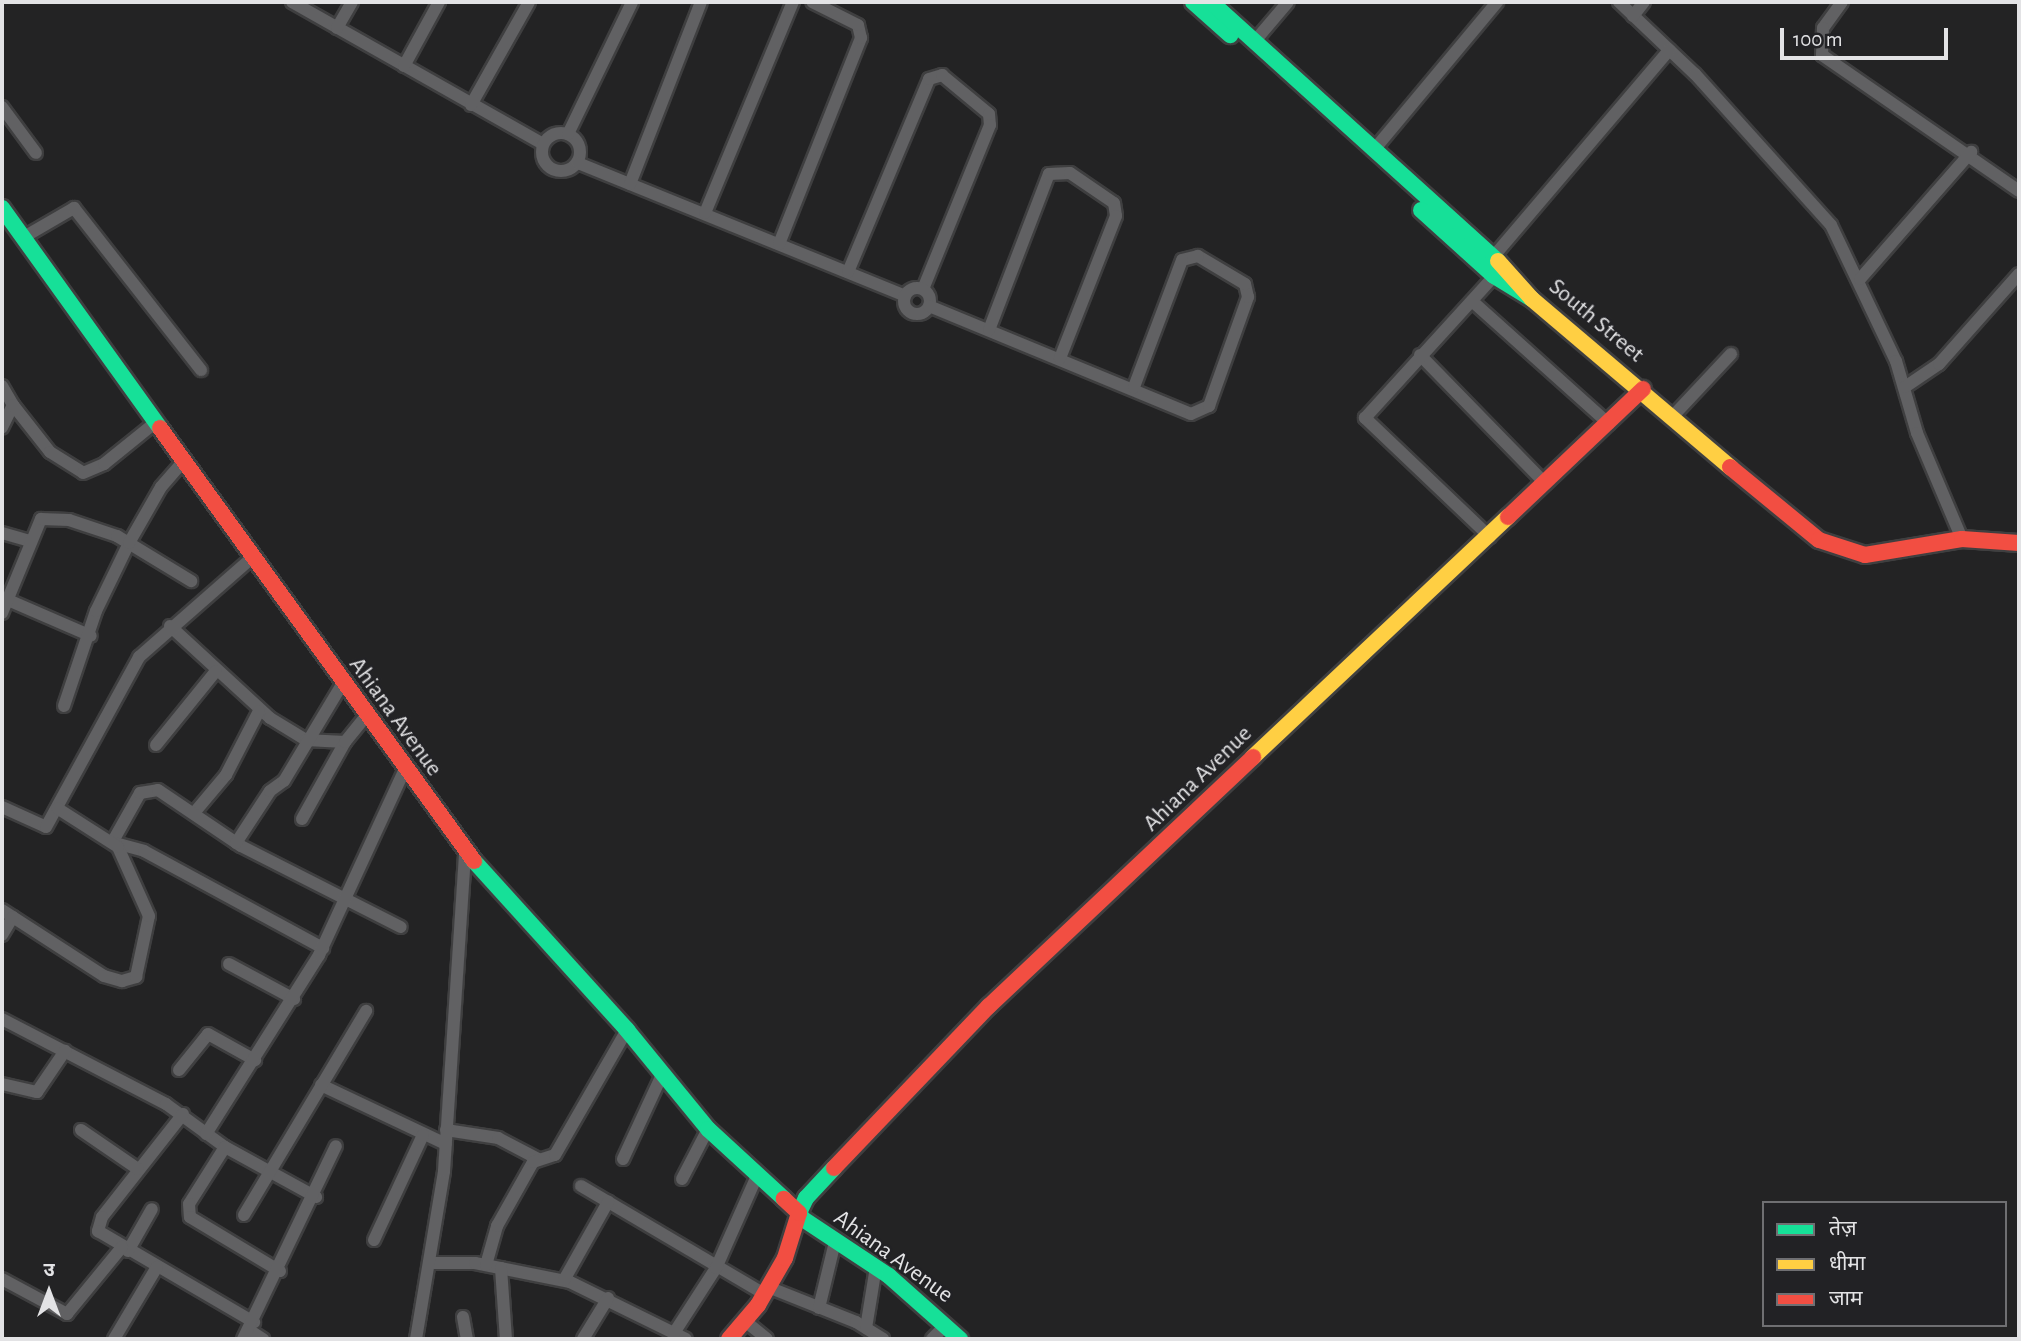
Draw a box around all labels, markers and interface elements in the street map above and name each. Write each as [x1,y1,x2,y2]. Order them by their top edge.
scale bar [1783,14,1951,58]
text: 100 m [1793,29,1843,50]
street label: South Street [1543,273,1649,369]
street label: Ahiana Avenue [342,652,448,782]
street label: Ahiana Avenue [1137,720,1259,838]
legend [1762,1201,2007,1327]
street label: Ahiana Avenue [828,1204,958,1310]
text: तेज़ [1829,1218,1857,1239]
text: धीमा [1829,1253,1865,1274]
north arrow [14,1257,84,1327]
text: उ [43,1261,55,1280]
text: जाम [1829,1288,1863,1309]

